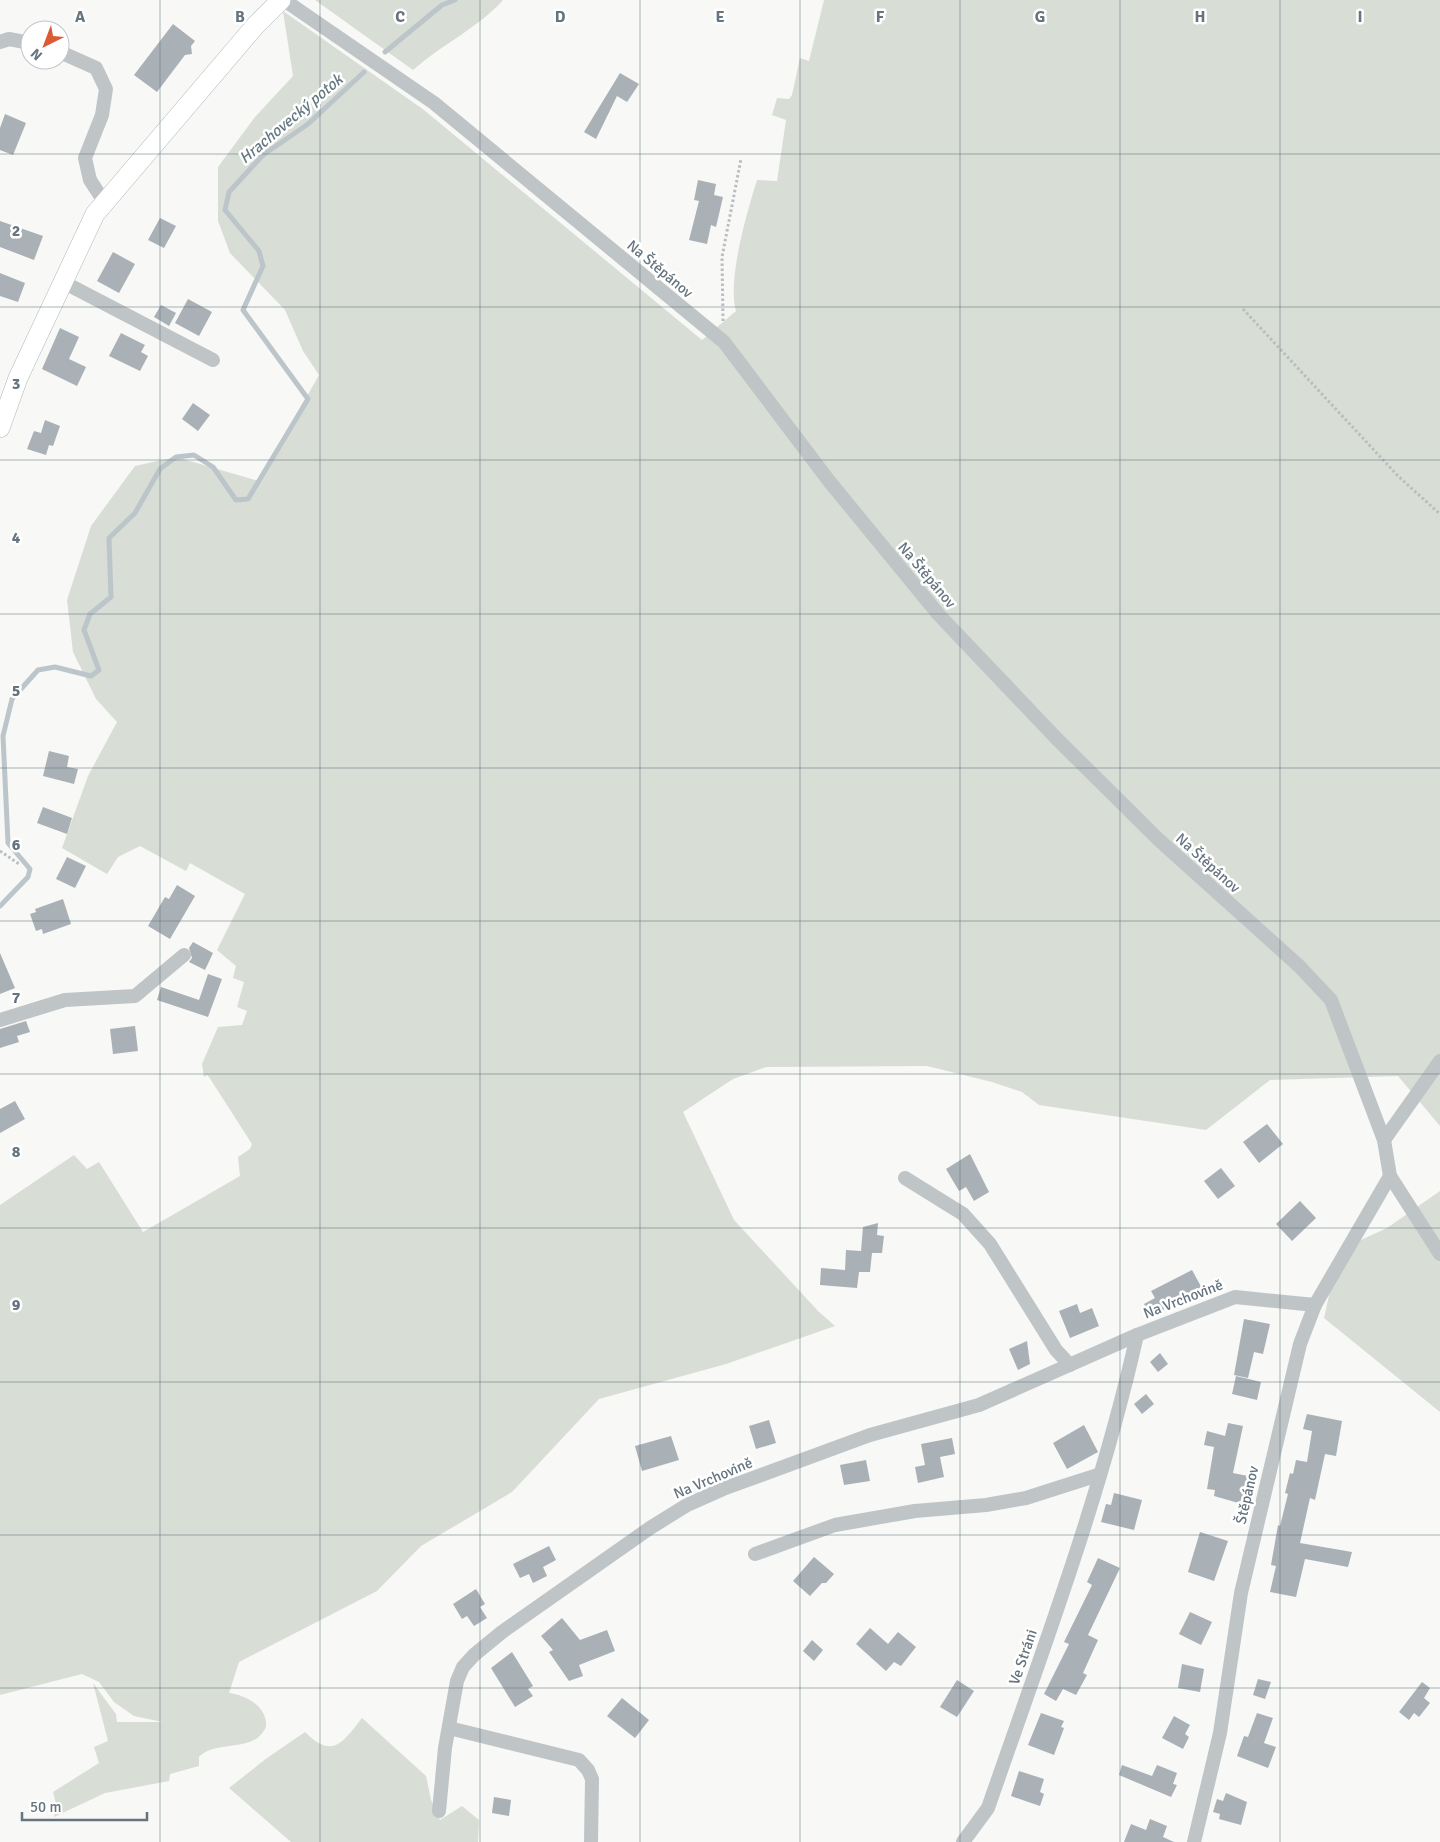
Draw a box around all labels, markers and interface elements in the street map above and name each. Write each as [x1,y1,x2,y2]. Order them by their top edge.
text: A [75,7,86,27]
text: B [235,7,245,27]
text: C [395,7,405,27]
text: D [555,7,566,27]
text: E [715,7,725,27]
text: F [876,7,885,27]
text: G [1035,7,1045,27]
text: H [1195,7,1205,27]
text: I [1357,7,1363,27]
north arrow [20,20,70,70]
text: N [27,45,46,64]
water label: Hrachovecký potok [235,69,348,168]
text: 2 [12,221,20,241]
street label: Na Štěpánov [623,236,697,302]
text: 3 [12,374,20,394]
text: 4 [12,528,21,548]
street label: Na Štěpánov [894,538,961,612]
text: 5 [12,681,20,701]
street label: Na Štěpánov [1172,829,1245,897]
text: 6 [12,835,21,855]
text: 7 [12,988,21,1008]
text: 8 [12,1142,21,1162]
street label: Na Vrchovině [1141,1276,1225,1322]
text: 9 [12,1295,21,1315]
street label: Na Vrchovině [671,1453,755,1503]
street label: Štěpánov [1231,1464,1262,1526]
street label: Ve Stráni [1005,1627,1041,1687]
scale bar [22,1790,148,1822]
text: 50 m [30,1798,61,1816]

